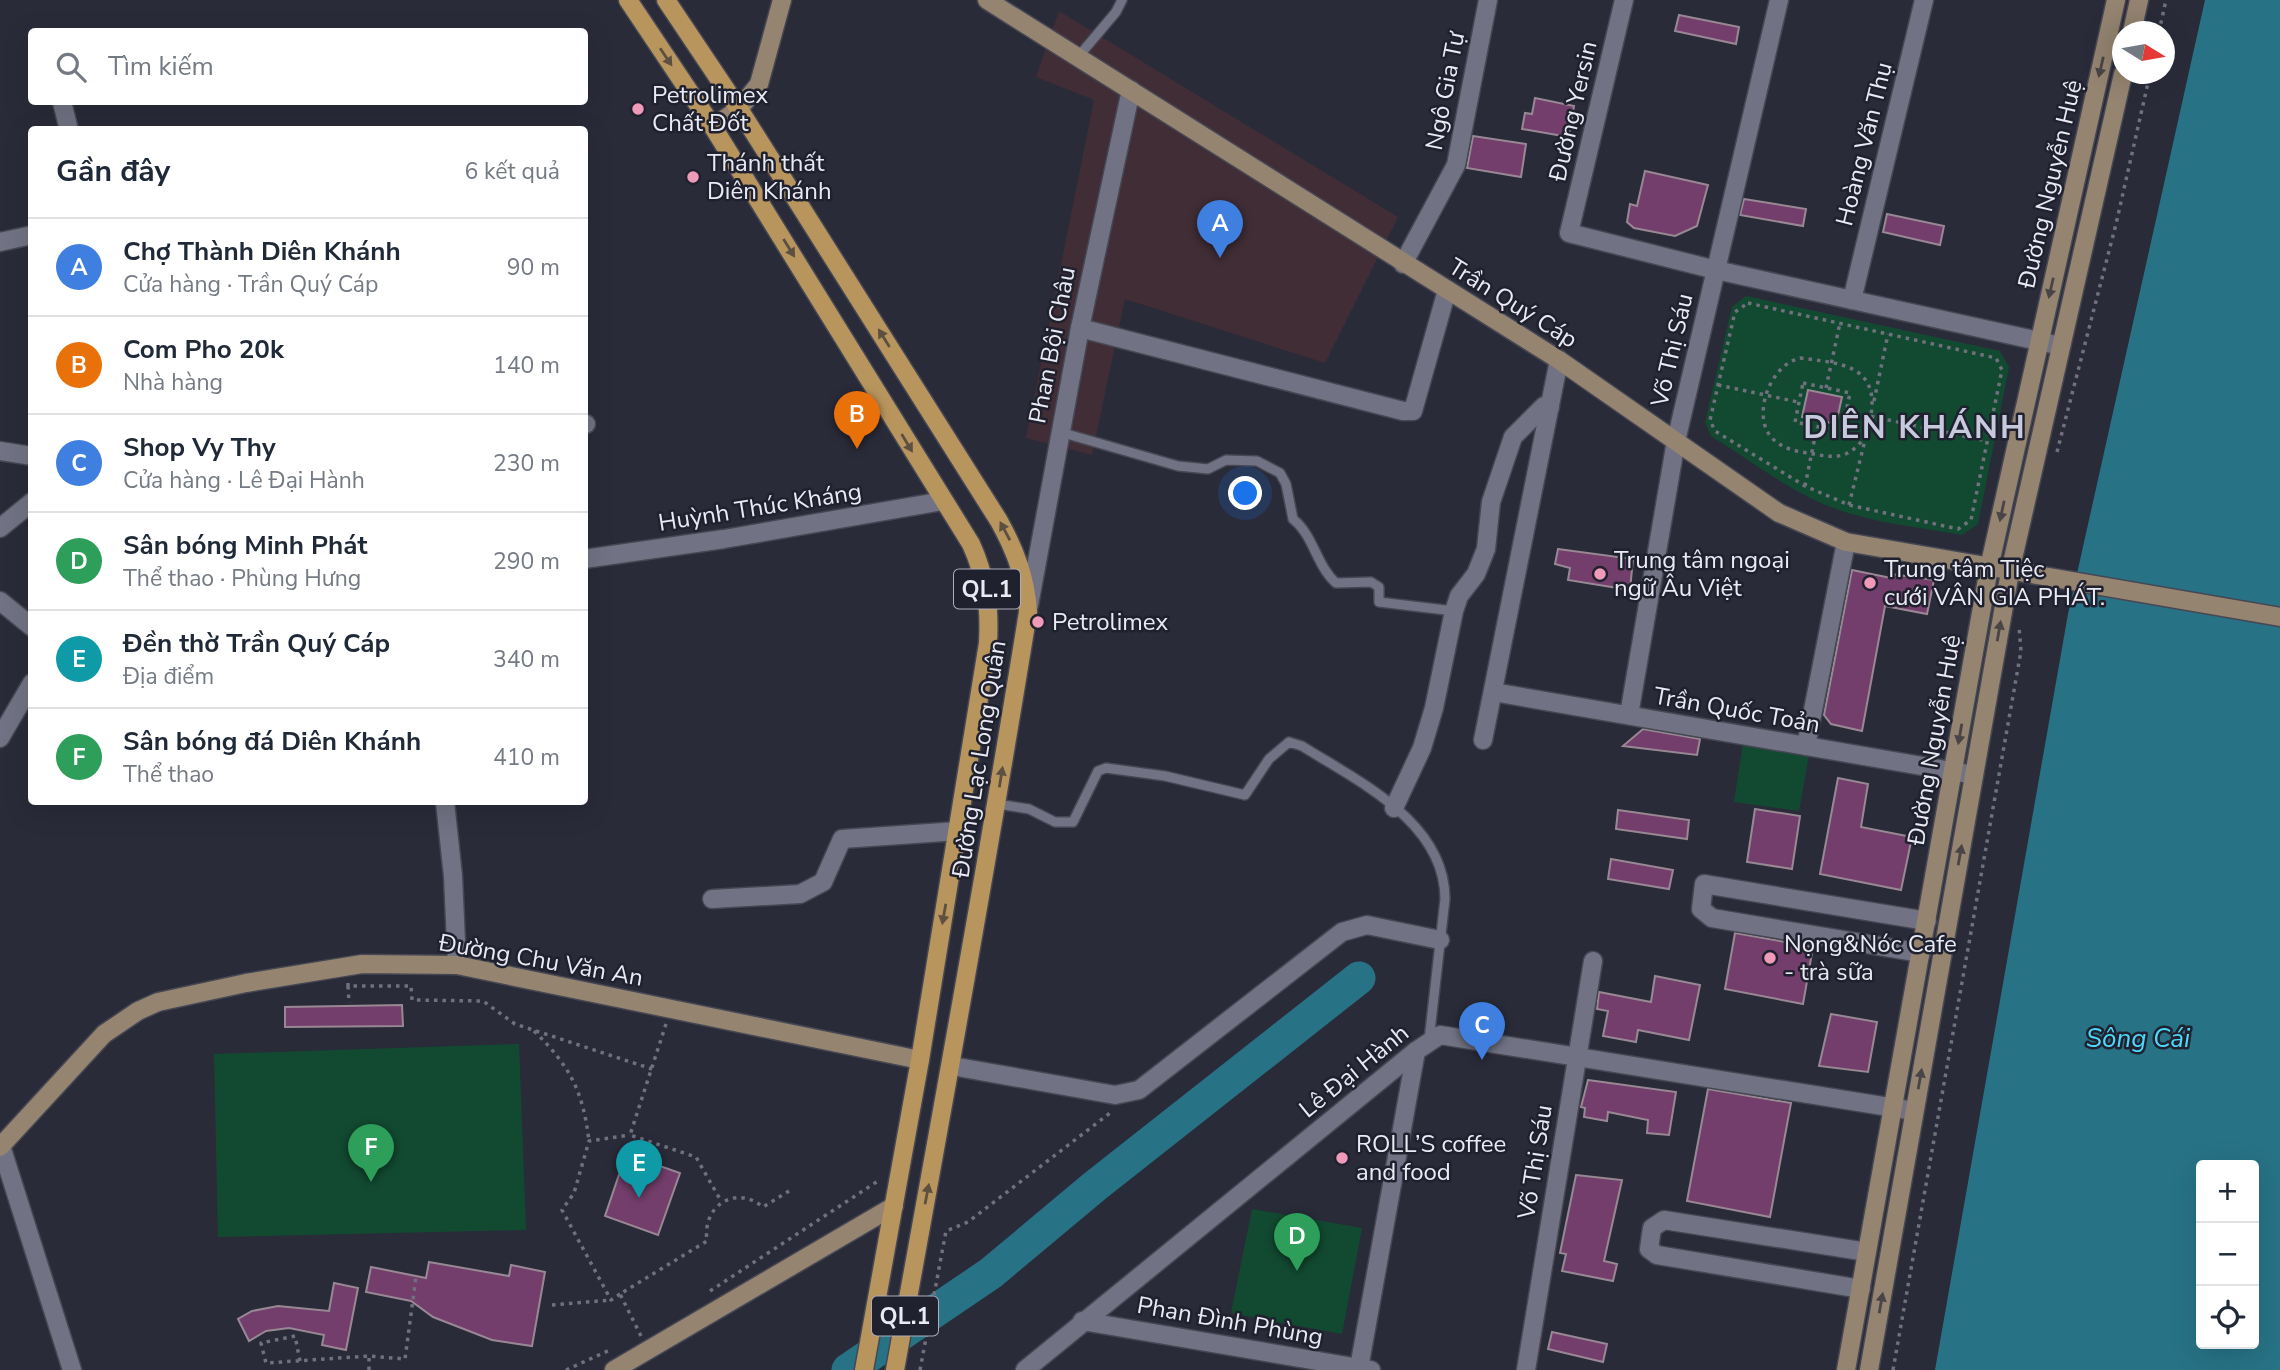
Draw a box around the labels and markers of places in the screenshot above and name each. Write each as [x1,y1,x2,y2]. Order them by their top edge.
place label: Petrolimex Chất Đốt [652,79,768,139]
marker: Petrolimex Chất Đốt [630,101,646,117]
place label: Thánh thất Diên Khánh [707,147,832,207]
marker: Thánh thất Diên Khánh [685,169,701,185]
pin: A [1197,200,1243,258]
pin: B [834,391,880,449]
place label: Trung tâm ngoại ngữ Âu Việt [1614,544,1790,604]
place label: Trung tâm Tiệc cưới VÂN GIA PHÁT. [1884,553,2105,613]
marker: Trung tâm ngoại ngữ Âu Việt [1592,566,1608,582]
marker: Trung tâm Tiệc cưới VÂN GIA PHÁT. [1862,575,1878,591]
place label: Petrolimex [1052,606,1168,638]
marker: Petrolimex [1030,614,1046,630]
place label: Nọng&Nóc Cafe - trà sữa [1784,928,1957,988]
marker: Nọng&Nóc Cafe - trà sữa [1762,950,1778,966]
pin: C [1459,1002,1505,1060]
pin: F [348,1124,394,1182]
place label: ROLL’S coffee and food [1356,1128,1506,1188]
pin: E [616,1140,662,1198]
marker: ROLL’S coffee and food [1334,1150,1350,1166]
pin: D [1274,1213,1320,1271]

